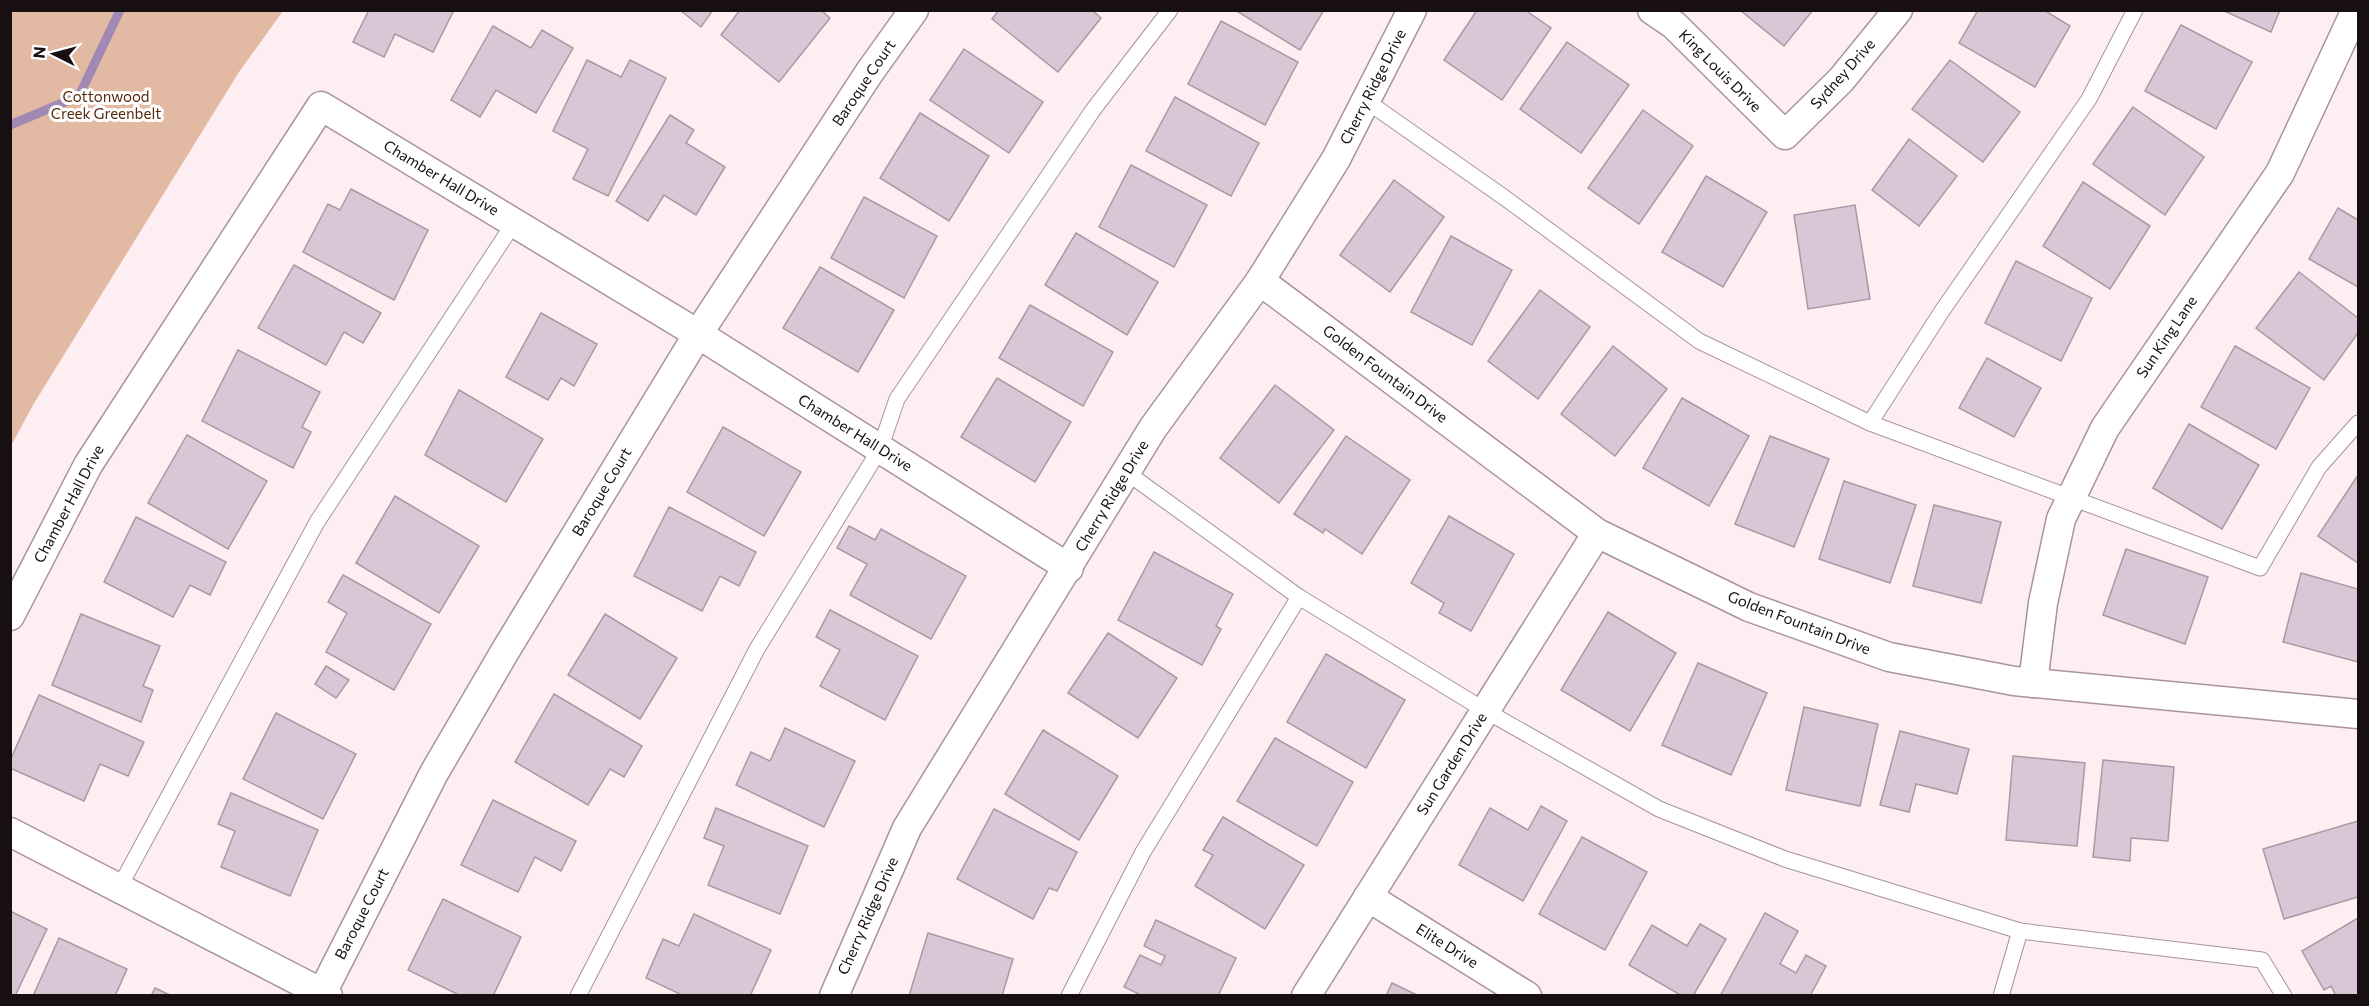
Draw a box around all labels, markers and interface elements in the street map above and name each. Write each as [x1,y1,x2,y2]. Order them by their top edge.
north arrow [24,24,84,84]
street label: King Louis Drive [1676,25,1766,115]
street label: Cherry Ridge Drive [1335,26,1409,147]
street label: Sydney Drive [1806,35,1878,112]
street label: Baroque Court [828,36,899,129]
text: N [29,45,49,59]
park label: Cottonwood Creek Greenbelt [51,87,161,122]
street label: Chamber Hall Drive [381,136,502,219]
street label: Sun King Lane [2132,292,2200,381]
street label: Golden Fountain Drive [1320,320,1452,426]
street label: Chamber Hall Drive [795,390,916,475]
street label: Cherry Ridge Drive [1071,436,1152,555]
street label: Chamber Hall Drive [29,441,107,566]
street label: Baroque Court [568,444,635,539]
street label: Golden Fountain Drive [1725,587,1873,658]
street label: Sun Garden Drive [1412,709,1490,818]
street label: Cherry Ridge Drive [833,854,901,977]
street label: Baroque Court [330,865,392,962]
street label: Elite Drive [1413,919,1482,971]

